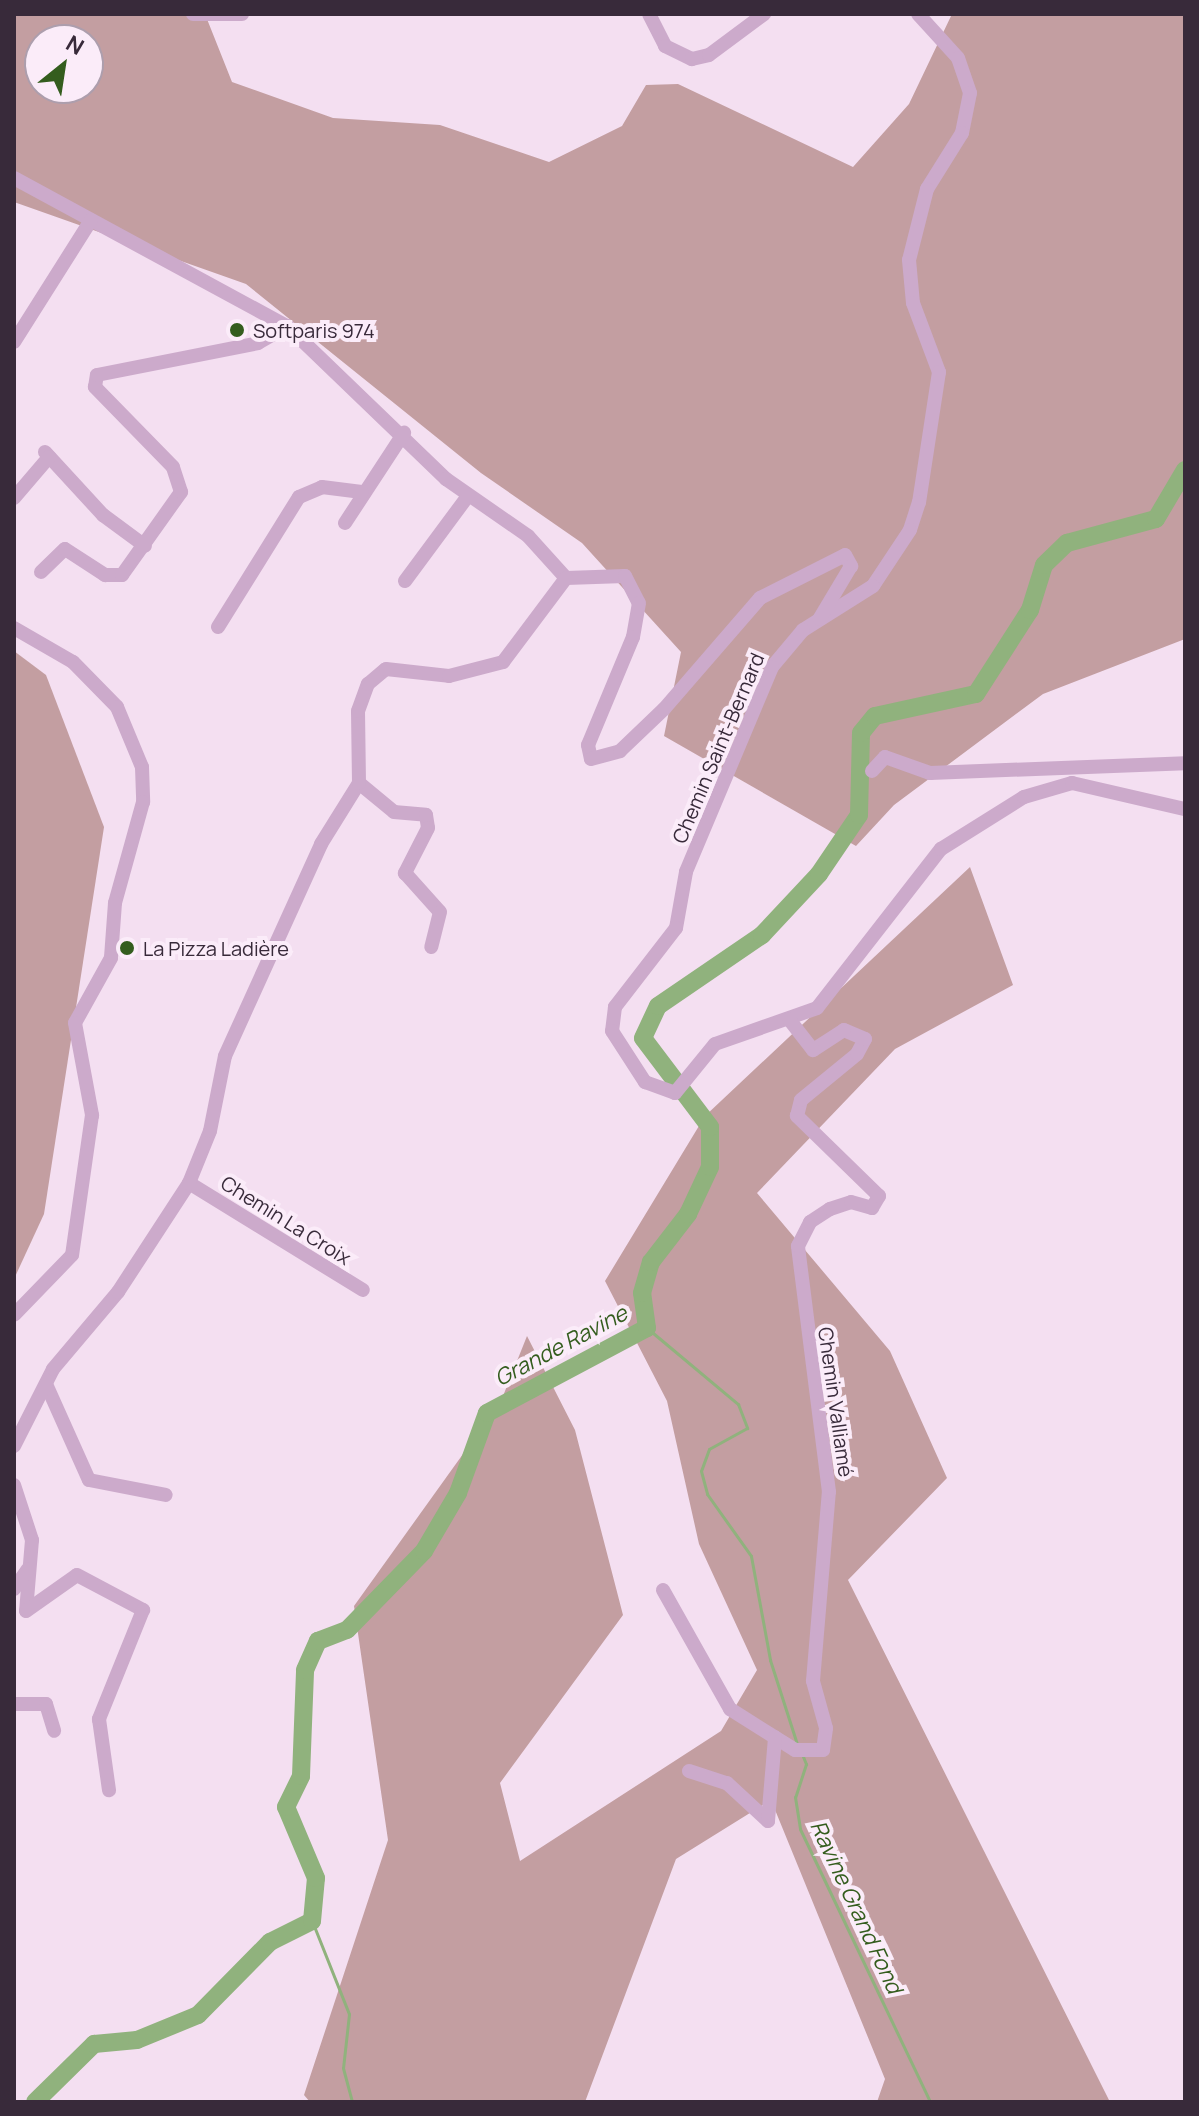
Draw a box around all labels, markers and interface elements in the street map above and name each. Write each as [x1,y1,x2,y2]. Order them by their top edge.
north arrow [24,24,104,104]
text: N [61,28,89,62]
place label: Softparis 974 [253,318,375,342]
marker: Softparis 974 [228,321,246,339]
street label: Chemin Saint-Bernard [667,649,769,847]
place label: La Pizza Ladière [143,936,289,960]
marker: La Pizza Ladière [118,939,136,957]
street label: Chemin La Croix [217,1170,355,1270]
water label: Grande Ravine [490,1300,632,1392]
street label: Chemin Valliamé [814,1325,858,1479]
water label: Ravine Grand Fond [804,1816,908,1998]

